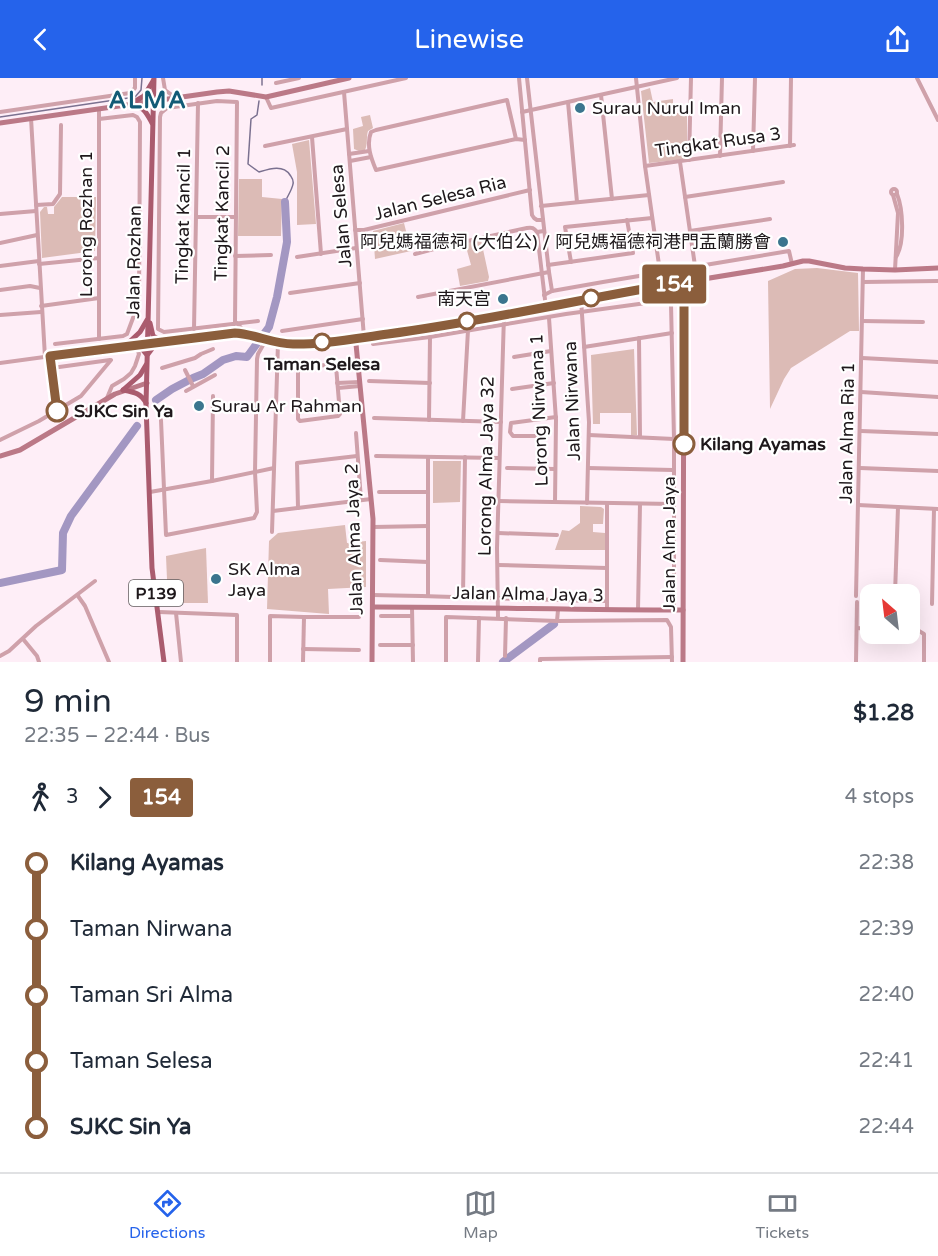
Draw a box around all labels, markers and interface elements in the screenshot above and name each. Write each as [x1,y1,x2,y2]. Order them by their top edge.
icon: back [24,23,57,56]
text: Linewise [414,23,524,56]
icon: share [881,23,914,56]
district label: ALMA [109,86,187,115]
place label: Surau Nurul Iman [592,97,741,119]
marker: Surau Nurul Iman [573,101,587,115]
street label: Tingkat Rusa 3 [653,122,783,162]
street label: Tingkat Kancil 2 [210,145,234,281]
street label: Tingkat Kancil 1 [171,148,195,284]
street label: Lorong Rozhan 1 [75,151,97,297]
street label: Jalan Selesa [326,164,356,268]
street label: Jalan Selesa Ria [372,171,508,225]
street label: Jalan Rozhan [122,205,146,319]
place label: 阿兒媽福德祠 (大伯公) / 阿兒媽福德祠港門盂蘭勝會 [360,231,771,253]
marker: 阿兒媽福德祠 (大伯公) / 阿兒媽福德祠港門盂蘭勝會 [776,235,790,249]
line badge: 154 [640,264,708,304]
text: 154 [654,272,694,297]
place label: 南天宫 [437,288,491,310]
unlabelled marker [582,289,600,307]
marker: 南天宫 [496,292,510,306]
unlabelled marker [458,312,476,330]
marker: Taman Selesa [313,333,331,351]
street label: Lorong Nirwana 1 [525,333,553,487]
street label: Jalan Nirwana [559,341,585,461]
place label: Taman Selesa [263,353,380,375]
street label: Jalan Alma Ria 1 [835,362,859,504]
street label: Lorong Alma Jaya 32 [473,376,499,556]
place label: Surau Ar Rahman [211,395,362,417]
marker: Surau Ar Rahman [192,399,206,413]
marker: SJKC Sin Ya [46,400,68,422]
place label: SJKC Sin Ya [74,400,173,422]
marker: Kilang Ayamas [673,433,695,455]
place label: Kilang Ayamas [700,433,826,455]
street label: Jalan Alma Jaya 2 [340,463,368,615]
street label: Jalan Alma Jaya [658,476,680,612]
place label: SK Alma Jaya [228,558,300,601]
marker: SK Alma Jaya [209,572,223,586]
road number: P139 [129,580,183,606]
street label: Jalan Alma Jaya 3 [452,582,604,606]
north arrow [860,584,920,644]
map controls [860,584,920,644]
text: 9 min [24,682,112,721]
text: $1.28 [853,700,914,726]
text: 22:35 – 22:44 · Bus [24,724,210,748]
icon: walk [24,781,57,814]
icon: forward [88,781,121,814]
text: 3 [66,785,79,809]
text: 154 [142,785,181,810]
text: 4 stops [845,785,914,809]
text: Kilang Ayamas [70,850,224,876]
text: 22:38 [859,851,914,875]
text: Taman Nirwana [70,916,232,942]
text: 22:39 [859,917,914,941]
text: Taman Sri Alma [70,982,233,1008]
text: 22:40 [859,983,914,1007]
text: Taman Selesa [70,1048,213,1074]
text: 22:41 [859,1049,914,1073]
text: SJKC Sin Ya [70,1114,192,1140]
text: 22:44 [859,1115,914,1139]
tab: Directions [129,1187,205,1243]
tab: Map [463,1187,498,1243]
tab: Tickets [756,1187,809,1243]

